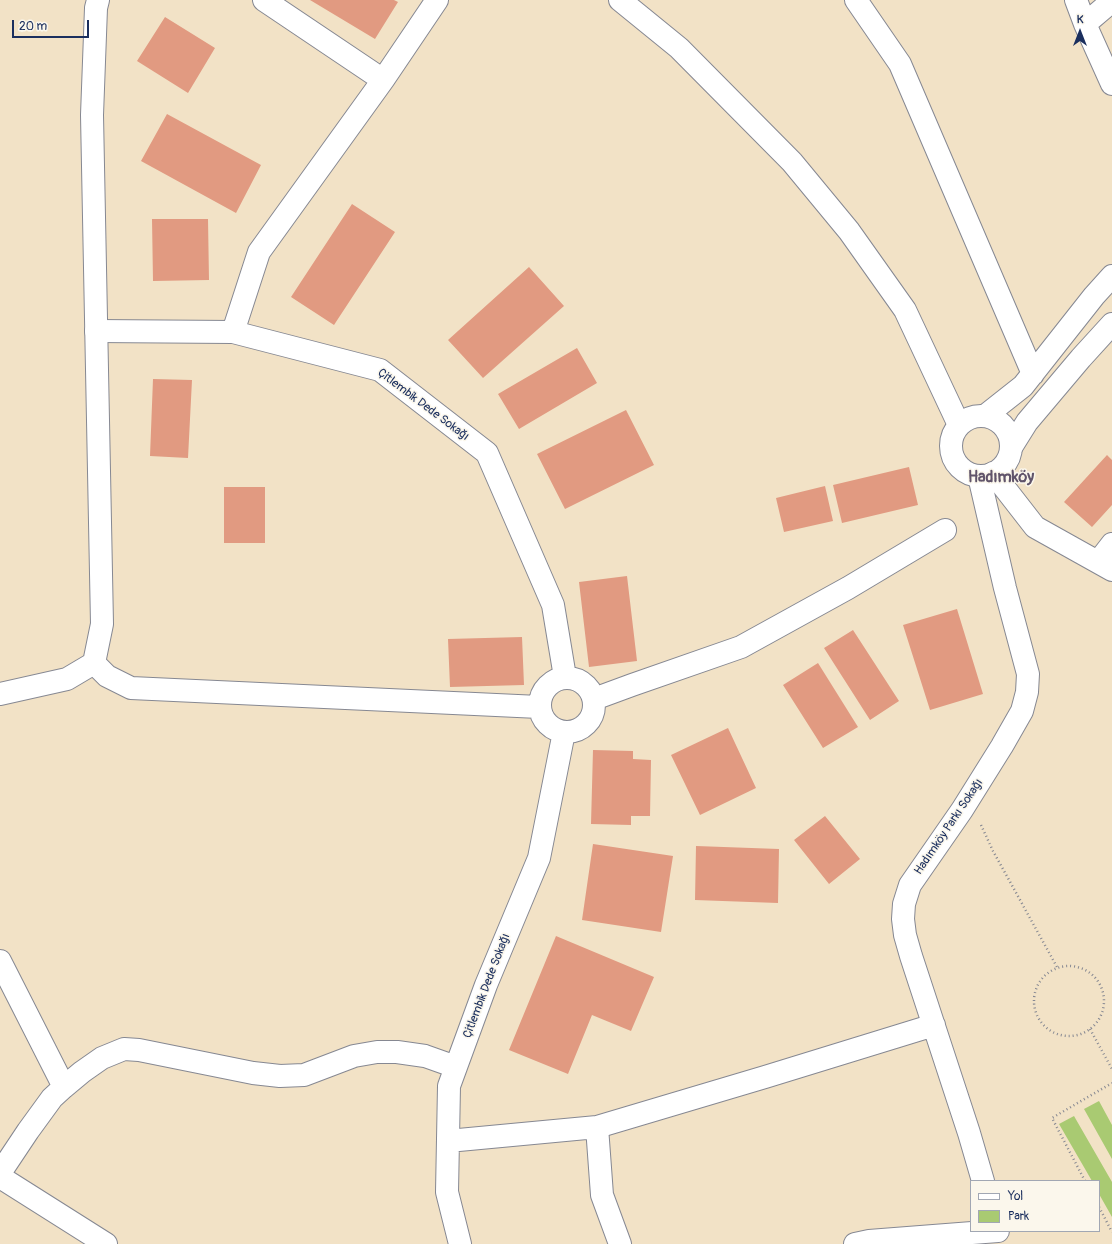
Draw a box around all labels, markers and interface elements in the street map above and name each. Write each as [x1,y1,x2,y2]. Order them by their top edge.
scale bar [14,12,91,38]
north arrow [1060,12,1100,52]
text: K [1077,13,1083,26]
text: 20 m [19,19,47,34]
street label: Çitlembik Dede Sokağı [374,366,472,444]
district label: Hadımköy [968,468,1034,488]
street label: Hadımköy Parkı Sokağı [912,776,986,878]
street label: Çitlembik Dede Sokağı [460,932,514,1040]
legend [970,1180,1100,1232]
text: Yol [1008,1189,1023,1204]
text: Park [1008,1209,1029,1224]

